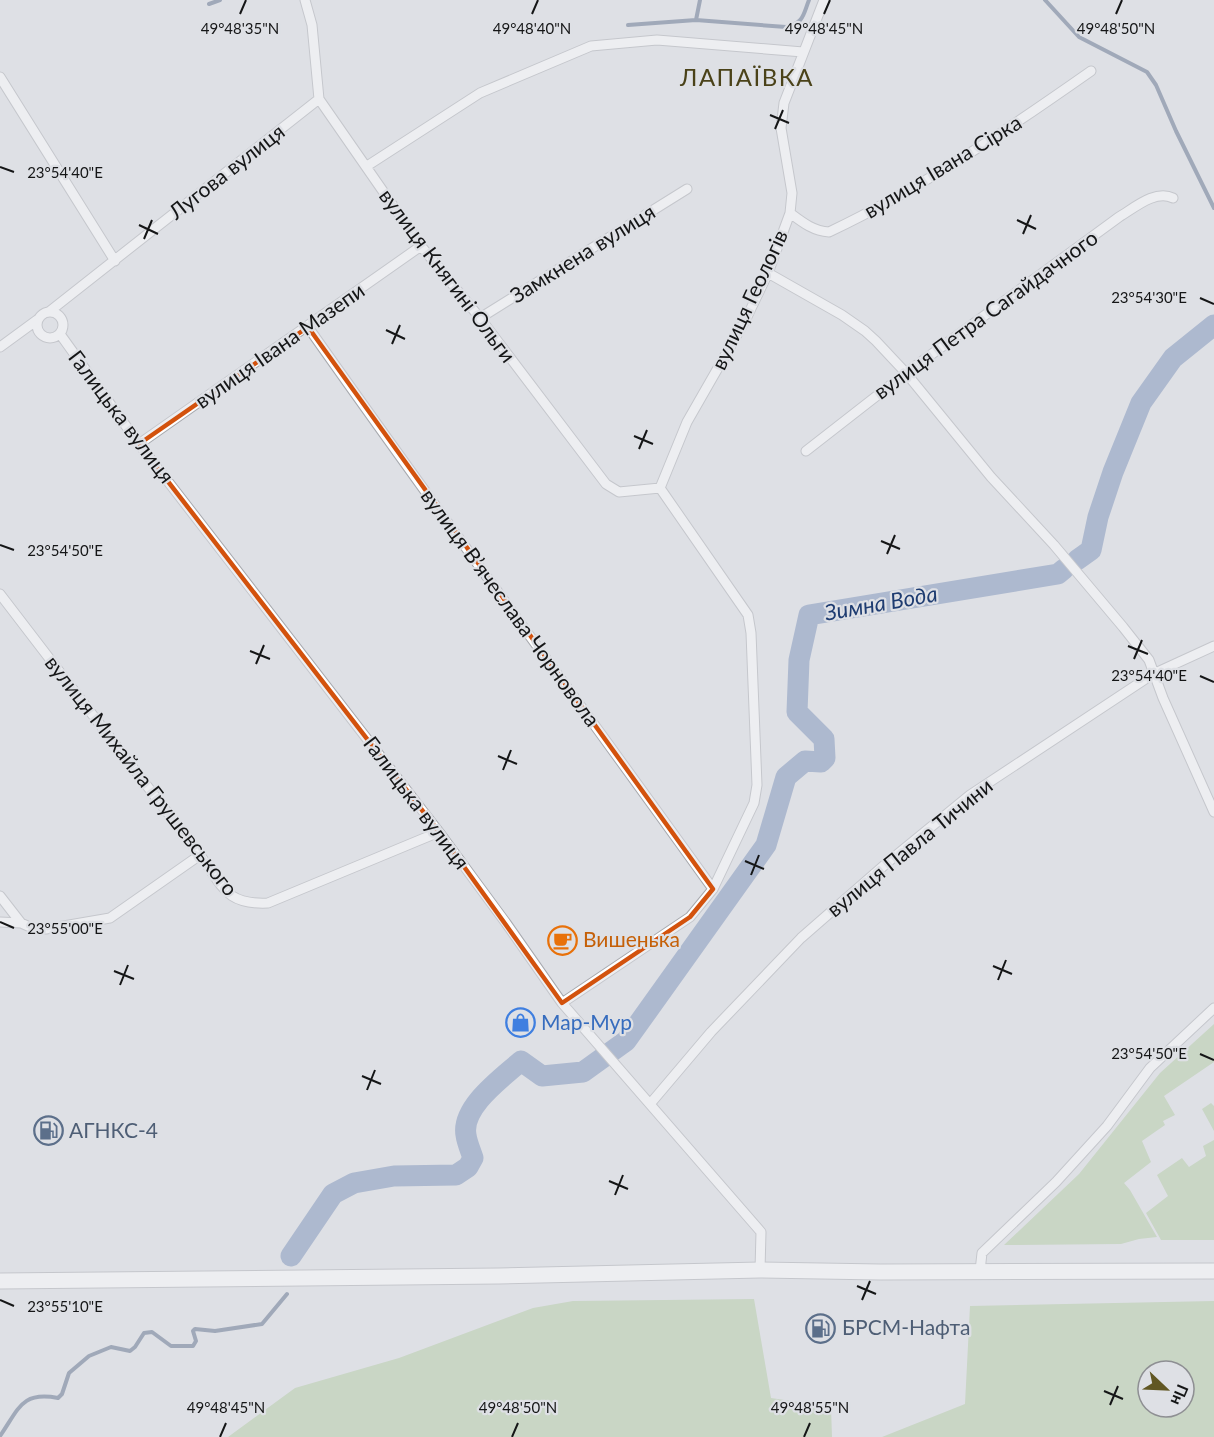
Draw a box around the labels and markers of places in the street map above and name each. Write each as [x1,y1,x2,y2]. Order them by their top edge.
cafe icon: Вишенька [546,924,578,956]
place label: Вишенька [583,926,680,951]
shop icon: Мар-Мур [504,1007,536,1039]
place label: Мар-Мур [541,1009,632,1034]
fuel station icon: АГНКС-4 [32,1115,64,1147]
place label: АГНКС-4 [69,1117,158,1142]
fuel station icon: БРСМ-Нафта [805,1312,837,1344]
place label: БРСМ-Нафта [842,1314,970,1339]

